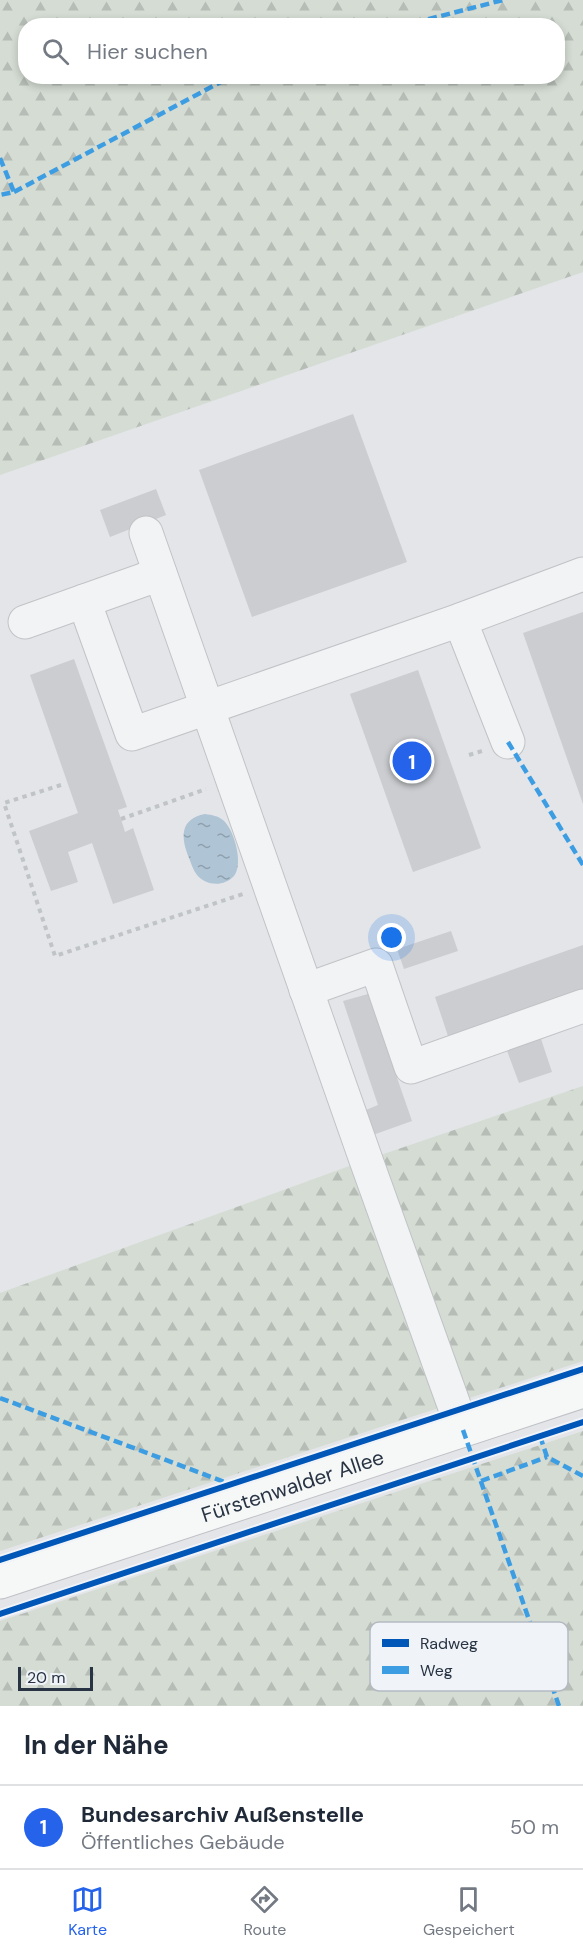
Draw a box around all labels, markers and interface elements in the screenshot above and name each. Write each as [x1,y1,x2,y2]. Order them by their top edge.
search box [18,18,565,84]
icon: search [39,35,72,68]
text: Hier suchen [87,37,208,66]
pin: 1 [392,738,432,783]
your location [377,923,406,952]
street label: Fürstenwalder Allee [198,1443,388,1529]
legend [370,1622,568,1691]
text: Radweg [420,1633,478,1654]
text: Weg [420,1660,453,1681]
scale bar [18,1664,93,1692]
text: 20 m [27,1667,66,1688]
text: In der Nähe [24,1728,169,1762]
text: Bundesarchiv Außenstelle [81,1800,364,1829]
text: 1 [40,1814,47,1840]
text: 50 m [510,1814,559,1840]
text: Öffentliches Gebäude [81,1829,285,1855]
tab: Karte [68,1883,107,1940]
tab: Route [244,1883,286,1940]
tab: Gespeichert [423,1883,515,1940]

